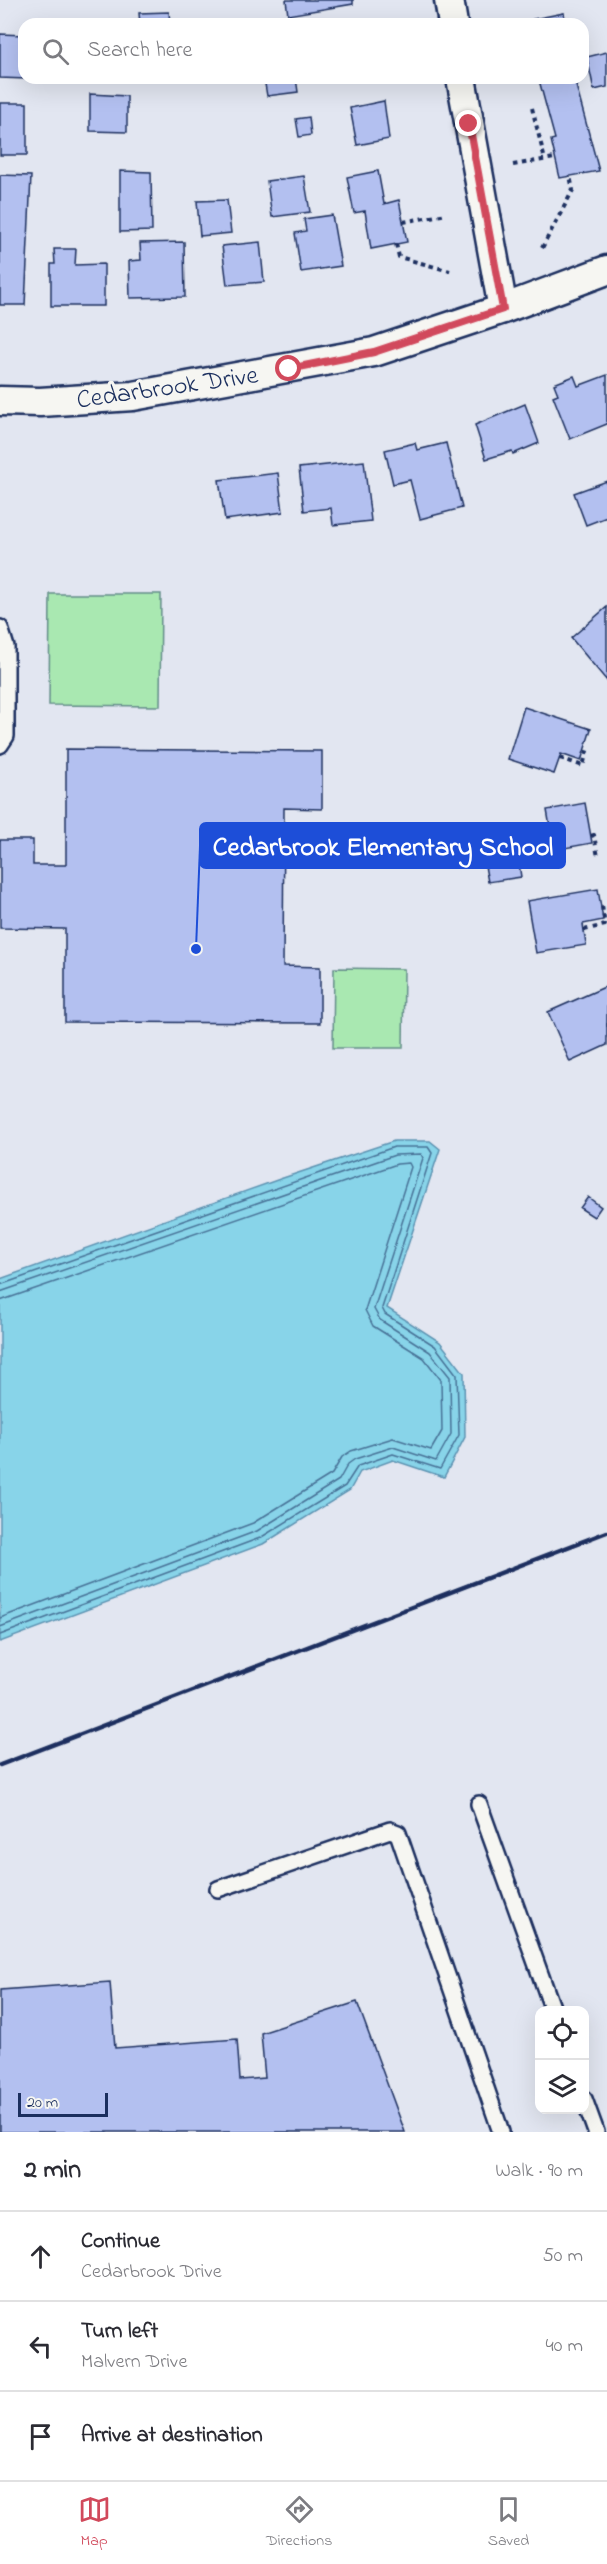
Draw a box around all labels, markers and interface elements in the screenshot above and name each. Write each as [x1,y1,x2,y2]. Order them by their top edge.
search box [18,18,589,84]
icon: search [39,35,72,68]
text: Search here [87,35,192,67]
route end [455,110,481,136]
route start [275,355,301,381]
street label: Cedarbrook Drive [74,357,261,421]
callout: Cedarbrook Elementary School [200,823,565,868]
text: Cedarbrook Elementary School [213,829,553,868]
map controls [535,2006,589,2114]
button: locate [535,2006,589,2060]
button: layers [535,2060,589,2114]
scale bar [18,2090,108,2118]
text: 20 m [27,2091,58,2115]
text: 2 min [24,2152,81,2190]
text: Walk · 90 m [495,2157,583,2186]
text: Continue [81,2226,160,2258]
icon: ahead [24,2240,57,2273]
text: 50 m [542,2242,583,2271]
text: Cedarbrook Drive [81,2258,222,2287]
text: Turn left [81,2316,158,2348]
icon: left [24,2330,57,2363]
text: 40 m [546,2332,583,2361]
text: Malvern Drive [81,2348,187,2377]
icon: arrive [24,2420,57,2453]
text: Arrive at destination [81,2420,263,2452]
tab: Map [78,2493,111,2553]
tab: Directions [266,2493,332,2553]
tab: Saved [488,2493,529,2553]

